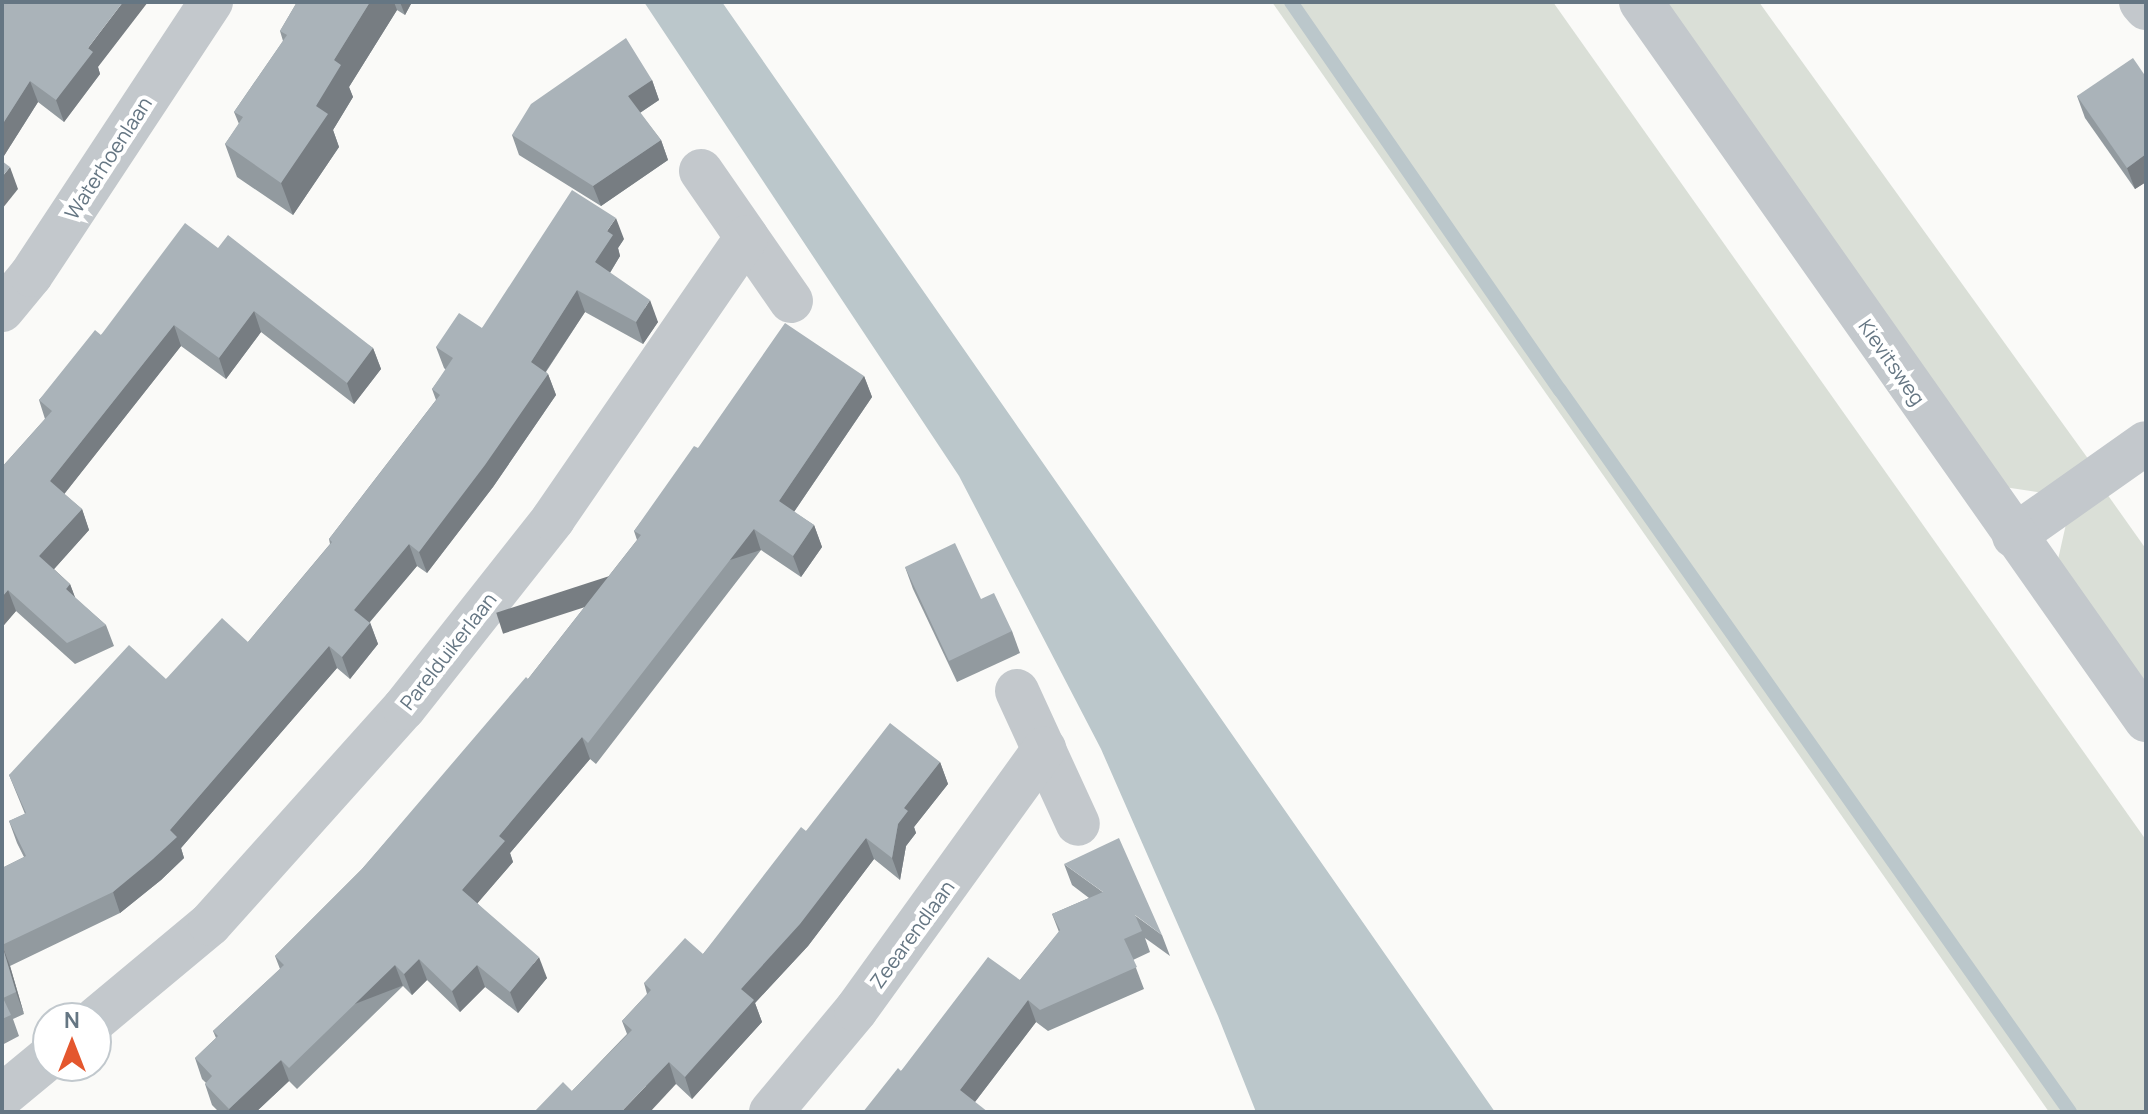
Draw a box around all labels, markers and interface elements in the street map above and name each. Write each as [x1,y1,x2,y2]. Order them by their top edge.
street label: Waterhoenlaan [59,92,157,224]
street label: Kievitsweg [1854,314,1930,410]
street label: Parelduikerlaan [395,588,501,714]
street label: Zeearendlaan [865,875,959,993]
north arrow [32,1002,112,1082]
text: N [64,1005,80,1035]

